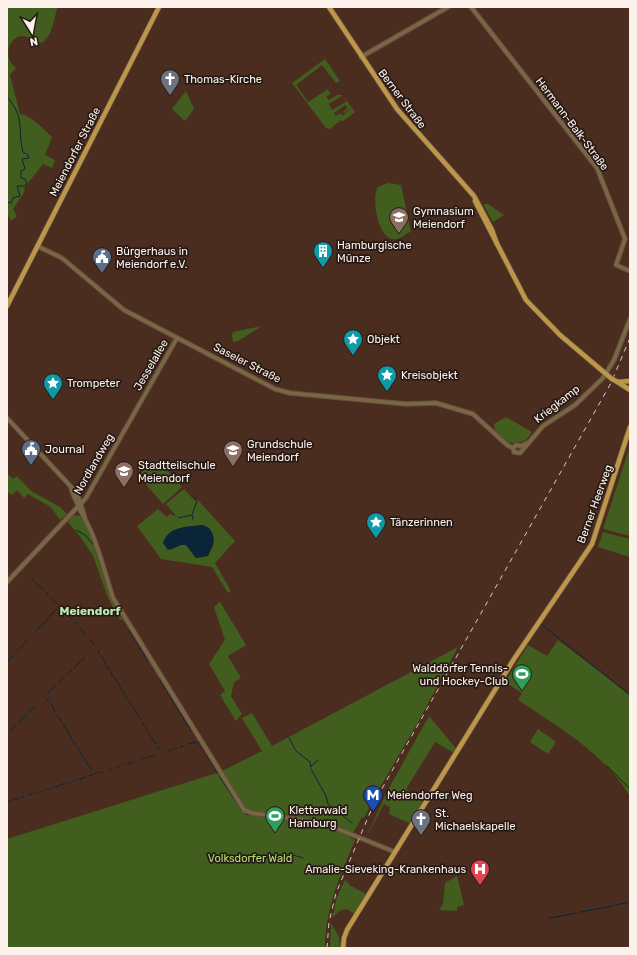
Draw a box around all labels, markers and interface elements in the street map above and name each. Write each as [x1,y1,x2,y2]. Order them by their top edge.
north arrow [12,12,52,52]
text: N [29,34,39,48]
street label: Berner Straße [375,67,429,131]
church icon: Thomas-Kirche [159,68,181,96]
place label: Thomas-Kirche [184,73,262,86]
street label: Hermann-Balk-Straße [533,75,611,173]
street label: Meiendorfer Straße [47,105,103,199]
place label: Gymnasium Meiendorf [413,205,474,231]
school or university icon: Gymnasium Meiendorf [388,206,410,234]
place label: Hamburgische Münze [337,239,412,265]
building icon: Hamburgische Münze [312,240,334,268]
place label: Bürgerhaus in Meiendorf e.V. [116,245,188,271]
public building icon: Bürgerhaus in Meiendorf e.V. [91,246,113,274]
place icon: Objekt [342,328,364,356]
place label: Objekt [367,333,401,346]
street label: Jesselallee [131,337,171,393]
street label: Saseler Straße [211,340,283,386]
place icon: Kreisobjekt [376,364,398,392]
place label: Kreisobjekt [401,369,459,382]
place icon: Trompeter [42,372,64,400]
place label: Trompeter [67,377,121,390]
street label: Kriegkamp [532,382,582,426]
street label: Nordlandweg [71,431,117,497]
public building icon: Journal [20,438,42,466]
place label: Grundschule Meiendorf [247,438,312,464]
school or university icon: Grundschule Meiendorf [222,439,244,467]
place label: Journal [45,443,85,456]
place label: Stadtteilschule Meiendorf [138,459,216,485]
school or university icon: Stadtteilschule Meiendorf [113,460,135,488]
street label: Berner Heerweg [575,463,615,545]
place icon: Tänzerinnen [365,511,387,539]
place label: Tänzerinnen [390,516,453,529]
district label: Meiendorf [59,604,121,618]
place label: Walddörfer Tennis- und Hockey-Club [412,662,508,688]
sports icon: Walddörfer Tennis- und Hockey-Club [511,663,533,691]
metro station icon: Meiendorfer Weg [362,784,384,812]
place label: Meiendorfer Weg [387,789,472,802]
place label: Kletterwald Hamburg [289,804,347,830]
sports icon: Kletterwald Hamburg [264,805,286,833]
place label: St. Michaelskapelle [435,807,516,833]
church icon: St. Michaelskapelle [410,808,432,836]
park label: Volksdorfer Wald [208,852,292,865]
hospital icon: Amalie-Sieveking-Krankenhaus [469,858,491,886]
place label: Amalie-Sieveking-Krankenhaus [305,863,466,876]

